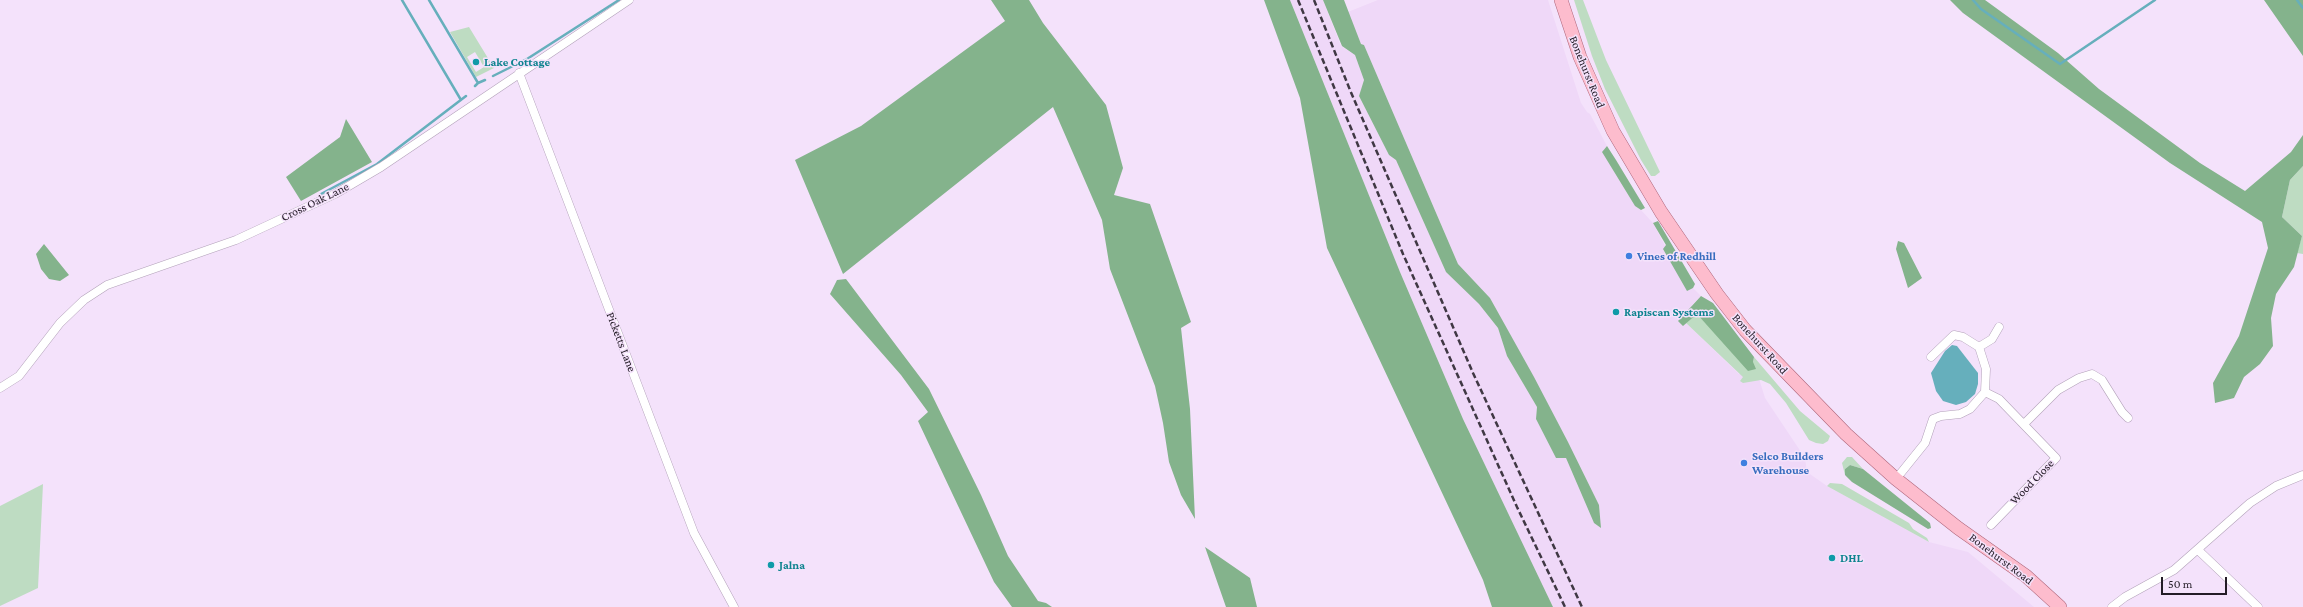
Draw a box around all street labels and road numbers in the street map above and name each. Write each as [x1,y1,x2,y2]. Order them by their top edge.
street label: Bonehurst Road [1566,34,1608,110]
street label: Cross Oak Lane [279,179,351,225]
street label: Picketts Lane [603,310,639,374]
street label: Bonehurst Road [1729,311,1791,377]
street label: Wood Close [2007,456,2057,508]
street label: Bonehurst Road [1966,530,2036,588]

